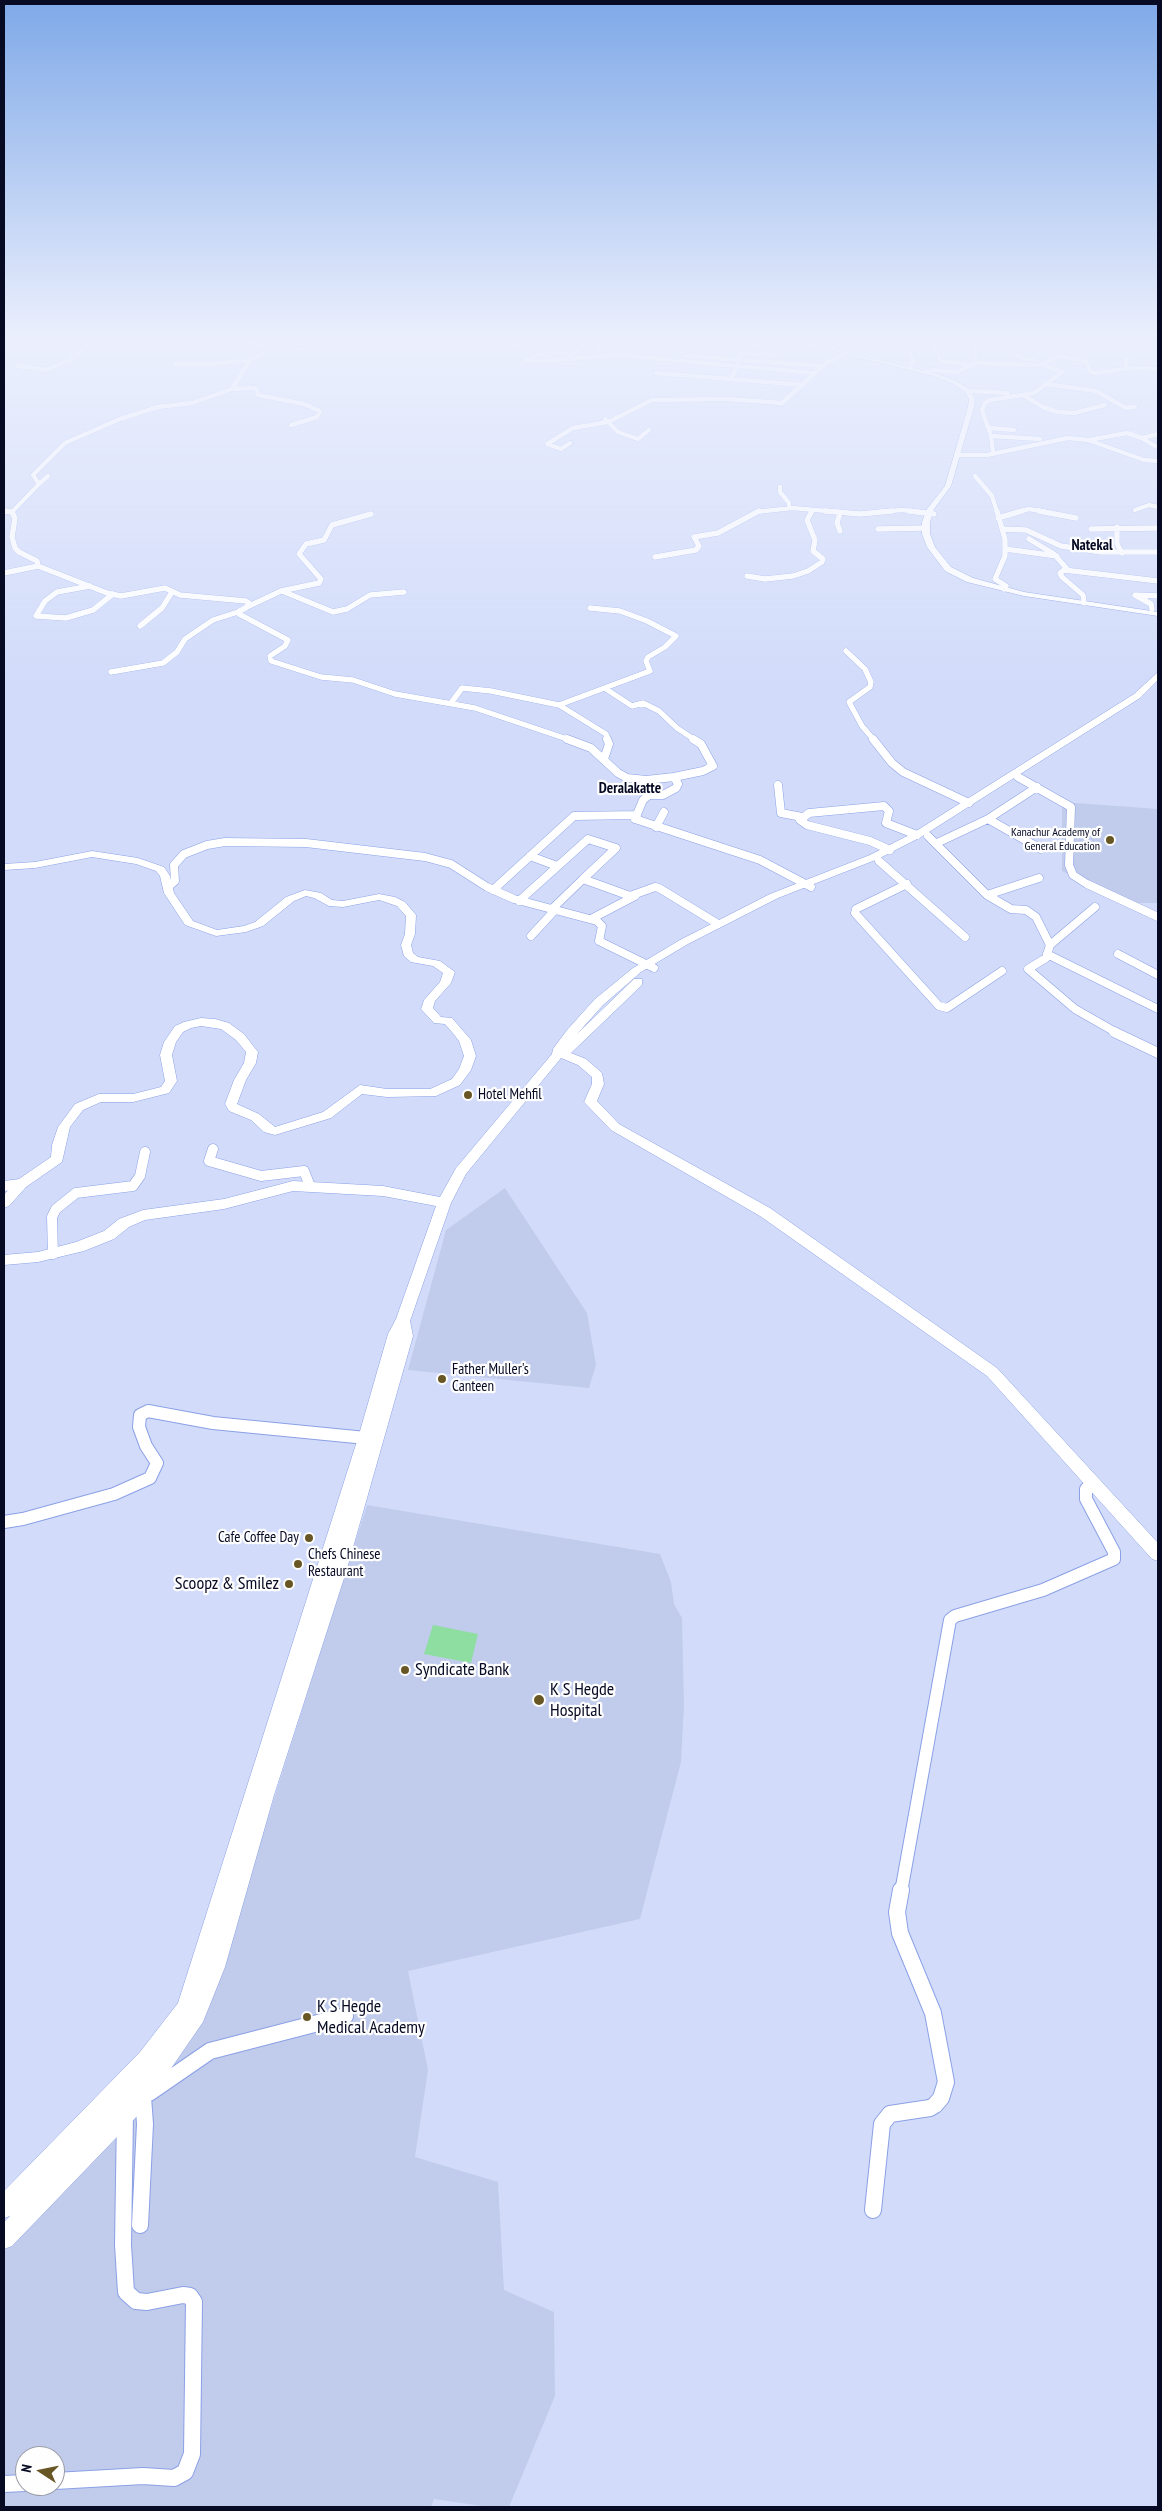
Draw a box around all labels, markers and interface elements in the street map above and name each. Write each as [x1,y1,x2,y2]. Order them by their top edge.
district label: Natekal [1071,537,1113,555]
district label: Deralakatte [599,780,661,798]
place label: Kanachur Academy of General Education [1011,826,1100,854]
marker: Kanachur Academy of General Education [1104,834,1116,846]
place label: Hotel Mehfil [478,1086,542,1104]
marker: Hotel Mehfil [462,1089,474,1101]
place label: Father Muller's Canteen [452,1361,529,1396]
marker: Father Muller's Canteen [436,1373,448,1385]
place label: Cafe Coffee Day [218,1529,299,1547]
marker: Cafe Coffee Day [303,1532,315,1544]
place label: Chefs Chinese Restaurant [308,1546,381,1581]
marker: Chefs Chinese Restaurant [292,1558,304,1570]
place label: Scoopz & Smilez [175,1573,279,1595]
marker: Scoopz & Smilez [283,1578,295,1590]
place label: Syndicate Bank [415,1659,509,1681]
marker: Syndicate Bank [399,1664,411,1676]
place label: K S Hegde Hospital [550,1679,614,1722]
marker: K S Hegde Hospital [532,1693,546,1707]
place label: K S Hegde Medical Academy [317,1996,425,2038]
marker: K S Hegde Medical Academy [301,2011,313,2023]
north arrow [15,2446,65,2496]
text: N [17,2463,36,2474]

